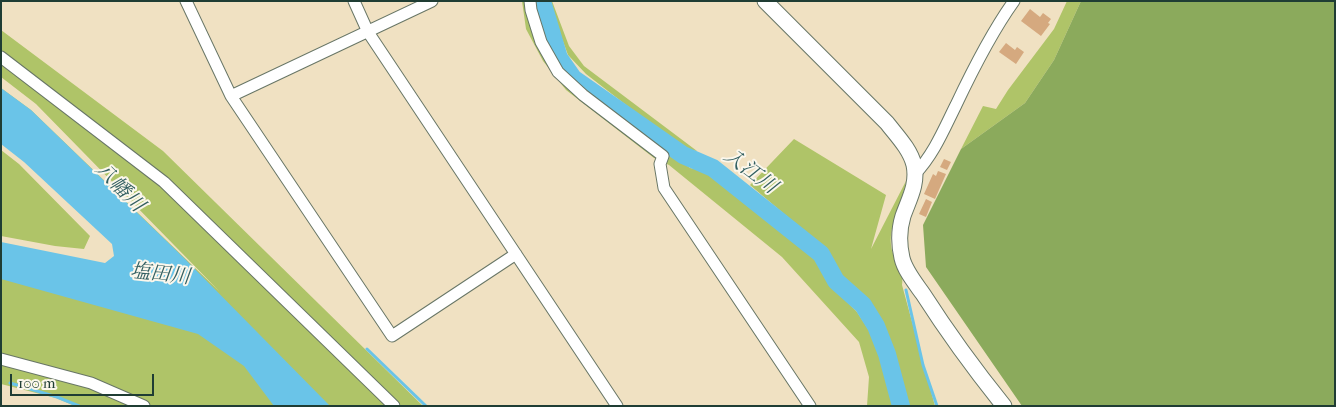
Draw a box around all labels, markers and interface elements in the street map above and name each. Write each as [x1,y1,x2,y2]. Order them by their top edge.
water label: 入江川 [719,144,781,200]
water label: 八幡川 [89,158,149,218]
water label: 塩田川 [129,260,191,290]
scale bar [12,364,156,396]
text: 100 m [18,374,56,392]

